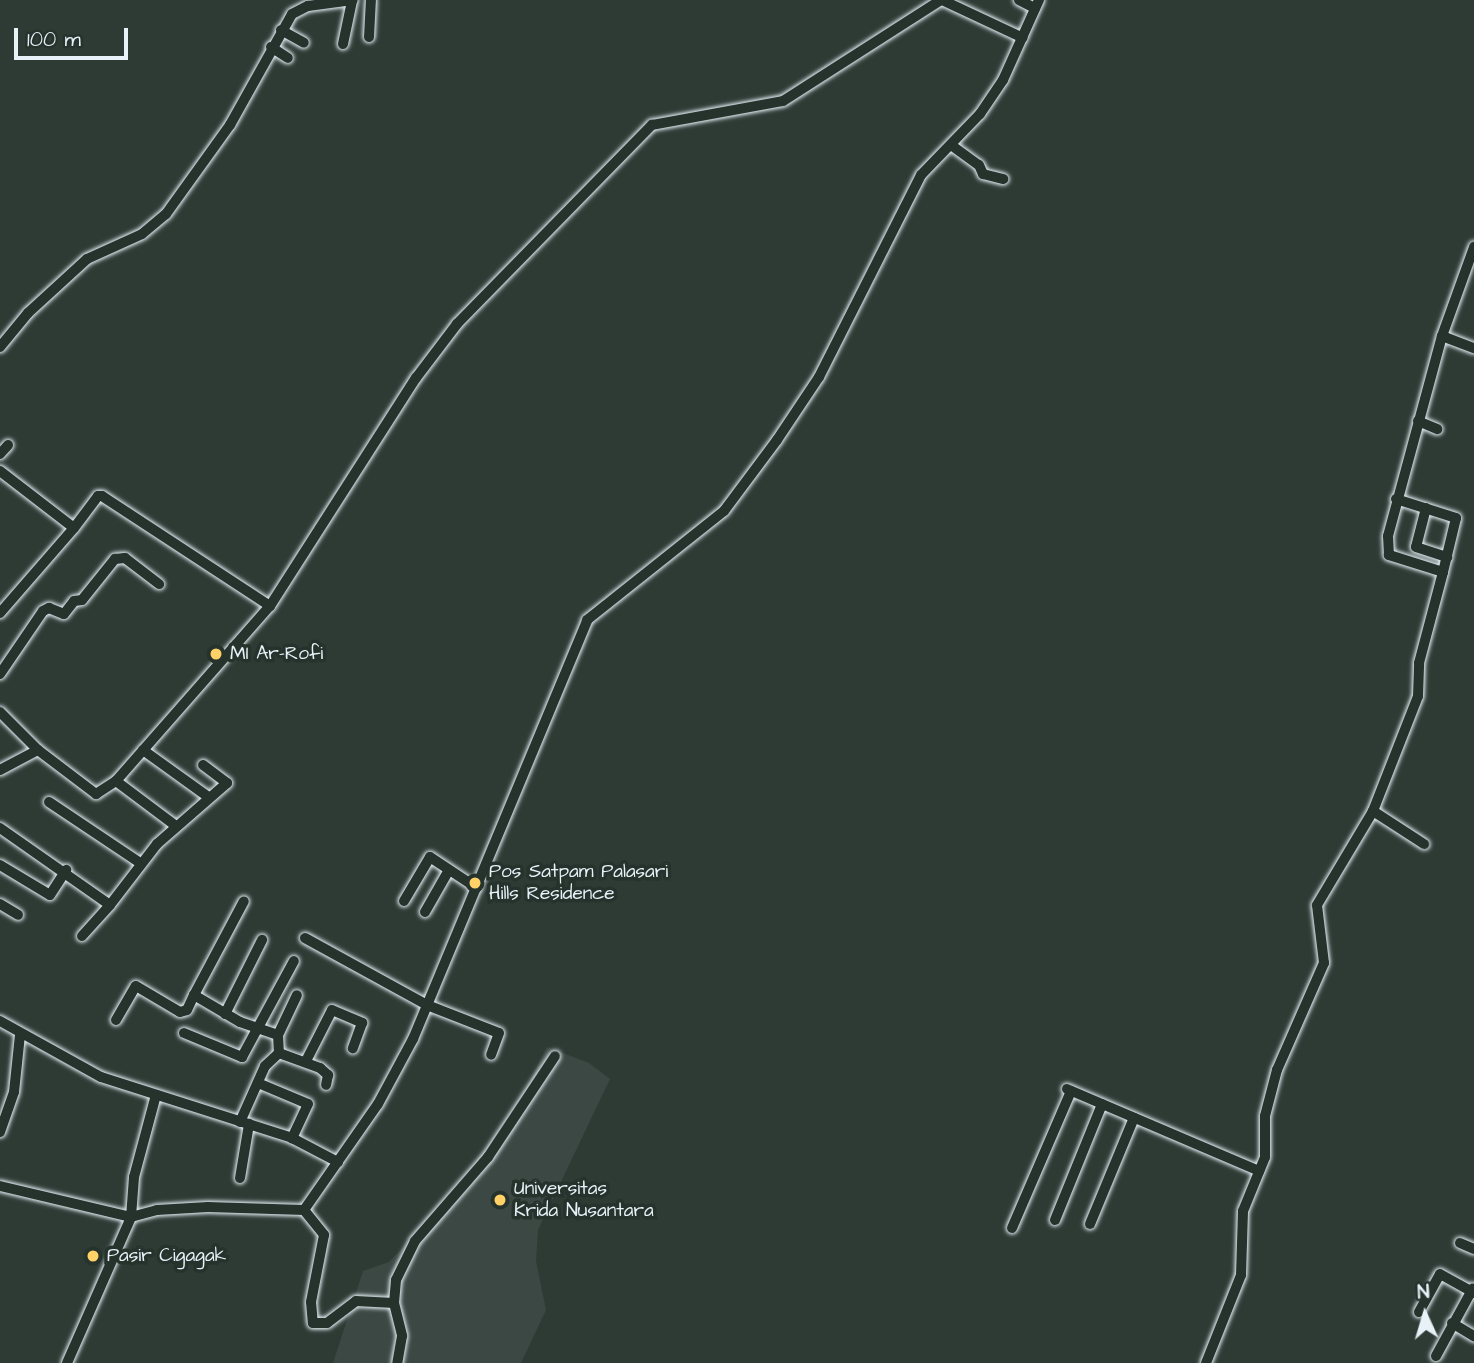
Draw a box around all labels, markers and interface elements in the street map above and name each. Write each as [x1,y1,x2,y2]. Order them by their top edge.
scale bar [18,14,131,58]
text: 100 m [27,25,81,54]
place label: MI Ar-Rofi [230,643,323,665]
marker: MI Ar-Rofi [208,646,224,662]
place label: Pos Satpam Palasari Hills Residence [489,861,668,905]
marker: Pos Satpam Palasari Hills Residence [467,875,483,891]
place label: Universitas Krida Nusantara [514,1178,654,1222]
marker: Universitas Krida Nusantara [492,1192,508,1208]
place label: Pasir Cigagak [107,1245,226,1267]
marker: Pasir Cigagak [85,1248,101,1264]
north arrow [1390,1279,1460,1349]
text: N [1417,1279,1430,1306]

